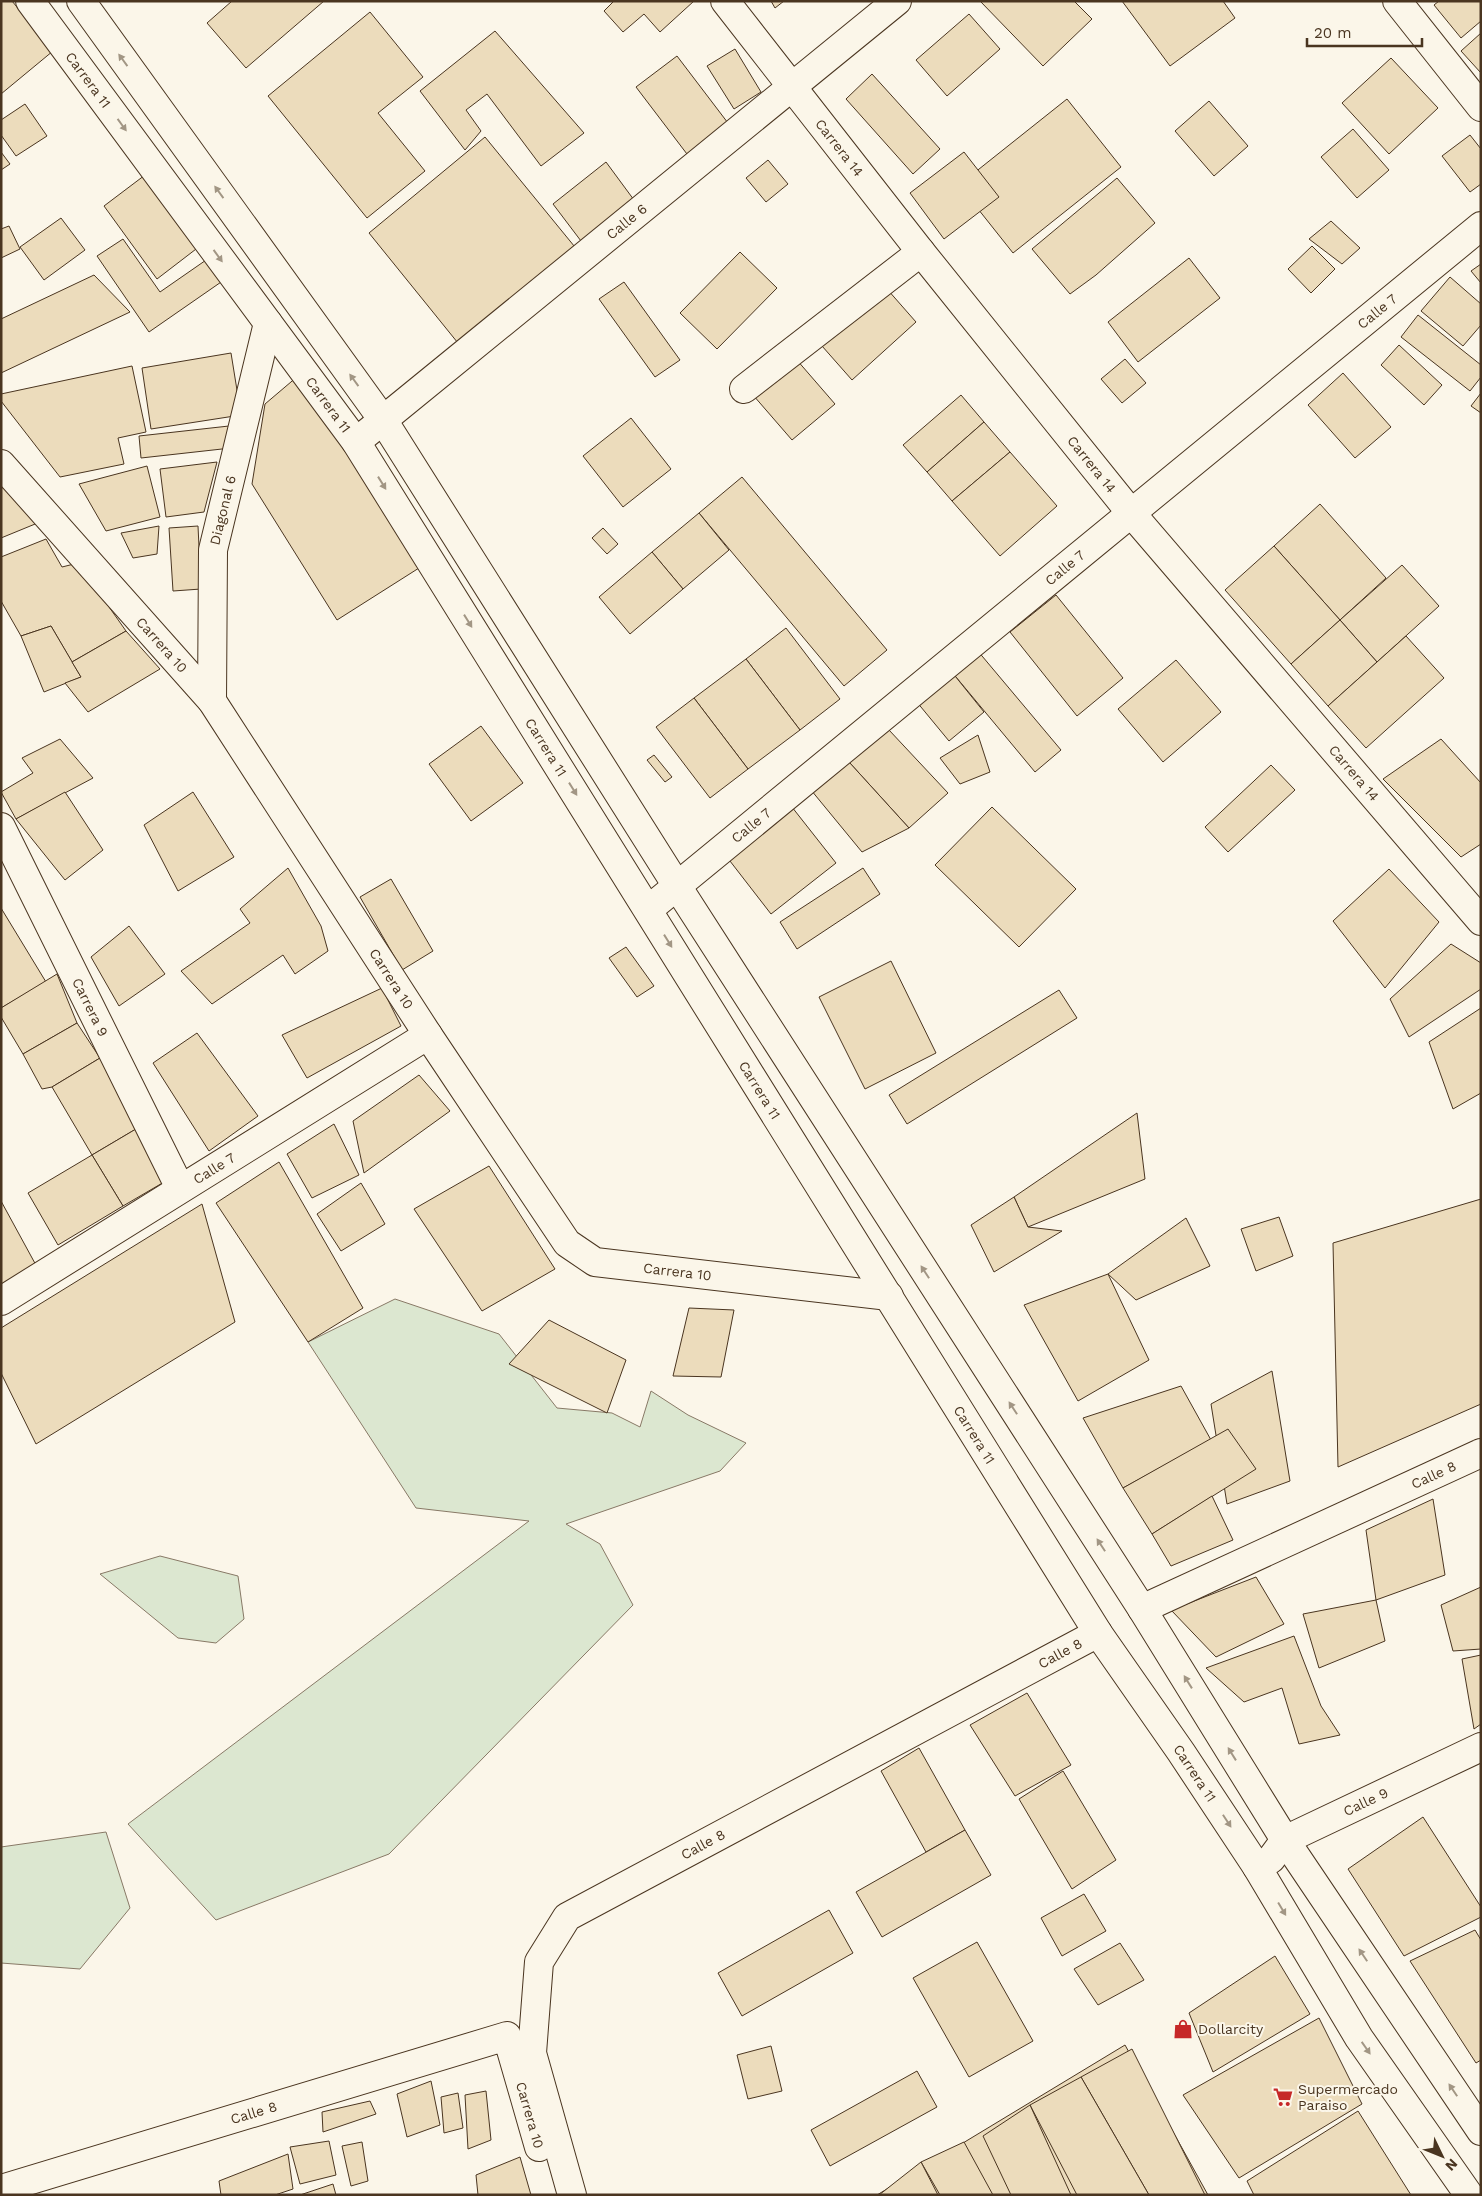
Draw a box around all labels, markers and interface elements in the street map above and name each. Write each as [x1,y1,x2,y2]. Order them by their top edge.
scale bar [1307,15,1422,47]
text: 20 m [1314,24,1352,42]
street label: Carrera 11 [62,49,114,111]
one-way arrow [118,53,128,67]
street label: Carrera 14 [812,116,867,180]
one-way arrow [116,118,127,131]
one-way arrow [214,185,224,198]
street label: Calle 6 [603,200,650,243]
one-way arrow [213,249,223,263]
street label: Calle 7 [1354,290,1400,332]
street label: Carrera 11 [303,374,354,436]
one-way arrow [349,374,359,387]
street label: Carrera 14 [1064,433,1120,496]
street label: Diagonal 6 [206,474,239,547]
one-way arrow [377,477,387,490]
street label: Calle 7 [1042,547,1088,589]
street label: Carrera 10 [133,614,191,676]
one-way arrow [464,615,473,628]
street label: Carrera 11 [522,715,570,779]
street label: Carrera 14 [1326,742,1382,804]
one-way arrow [568,782,578,795]
street label: Calle 7 [728,804,774,846]
one-way arrow [664,935,673,948]
street label: Carrera 10 [366,945,417,1012]
street label: Carrera 9 [69,975,112,1039]
street label: Carrera 11 [736,1058,784,1122]
street label: Calle 7 [190,1149,238,1187]
street label: Carrera 10 [642,1260,712,1283]
one-way arrow [920,1265,929,1279]
one-way arrow [1008,1402,1018,1415]
street label: Carrera 11 [950,1403,999,1467]
street label: Calle 8 [1409,1458,1459,1492]
one-way arrow [1096,1538,1106,1552]
street label: Calle 8 [1035,1635,1085,1672]
one-way arrow [1183,1676,1192,1689]
street label: Carrera 11 [1170,1741,1220,1805]
one-way arrow [1227,1747,1237,1761]
street label: Calle 9 [1341,1784,1391,1819]
one-way arrow [1222,1815,1232,1828]
street label: Calle 8 [678,1826,728,1863]
one-way arrow [1278,1903,1287,1916]
one-way arrow [1358,1949,1368,1962]
shop icon: Dollarcity [1172,2018,1194,2040]
place label: Dollarcity [1198,2021,1264,2037]
one-way arrow [1361,2041,1371,2055]
street label: Carrera 10 [513,2080,547,2150]
place label: Supermercado Paraiso [1298,2081,1398,2113]
one-way arrow [1449,2083,1458,2097]
supermarket icon: Supermercado Paraiso [1272,2086,1294,2108]
street label: Calle 8 [229,2098,279,2127]
north arrow [1417,2131,1467,2181]
text: N [1442,2156,1461,2174]

